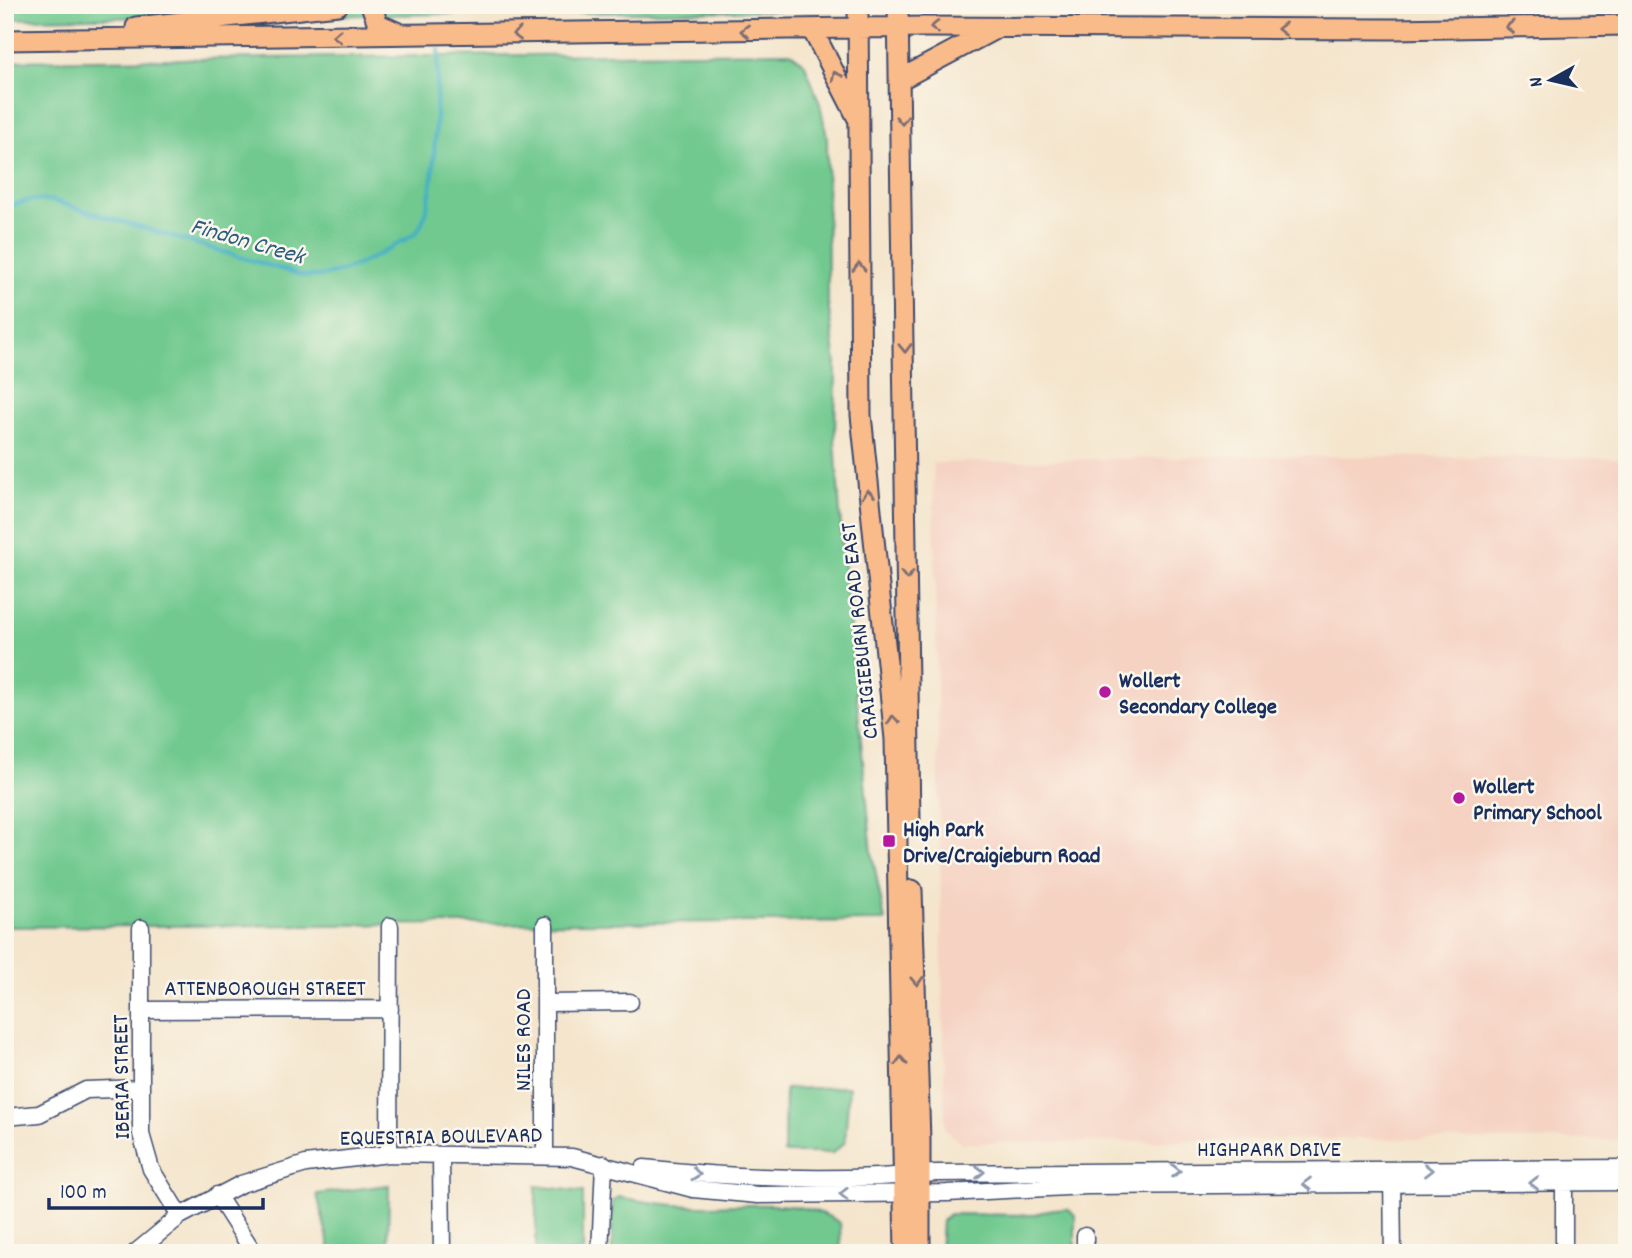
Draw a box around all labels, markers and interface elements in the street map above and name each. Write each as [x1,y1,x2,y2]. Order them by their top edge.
one-way arrow [929,19,940,35]
one-way arrow [1504,19,1515,34]
one-way arrow [1276,21,1287,37]
one-way arrow [739,23,749,39]
one-way arrow [511,26,522,41]
one-way arrow [331,28,341,44]
north arrow [1516,46,1586,116]
one-way arrow [830,71,844,83]
text: N [1524,75,1552,88]
one-way arrow [894,116,910,126]
water label: Findon Creek [187,210,310,276]
one-way arrow [851,261,867,272]
one-way arrow [897,343,913,354]
one-way arrow [861,488,876,500]
street label: CRAIGIEBURN ROAD EAST [834,521,889,741]
one-way arrow [900,570,915,581]
place label: Wollert Secondary College [1119,666,1277,725]
marker: Wollert Secondary College [1097,684,1113,700]
one-way arrow [885,714,900,726]
place label: Wollert Primary School [1473,772,1602,831]
marker: Wollert Primary School [1451,790,1467,806]
place label: High Park Drive/Craigieburn Road [903,815,1100,874]
marker: High Park Drive/Craigieburn Road [881,833,897,849]
street label: ATTENBOROUGH STREET [164,974,366,1007]
one-way arrow [909,976,924,987]
street label: NILES ROAD [509,989,542,1091]
street label: IBERIA STREET [106,1014,141,1140]
one-way arrow [893,1056,909,1066]
street label: EQUESTRIA BOULEVARD [339,1120,543,1157]
street label: HIGHPARK DRIVE [1197,1135,1342,1168]
one-way arrow [1423,1162,1434,1177]
one-way arrow [1172,1163,1182,1179]
one-way arrow [975,1165,986,1180]
one-way arrow [691,1166,702,1181]
scale bar [49,1167,262,1211]
one-way arrow [1528,1175,1539,1191]
one-way arrow [1301,1176,1311,1192]
text: 100 m [60,1179,107,1209]
one-way arrow [839,1186,849,1202]

